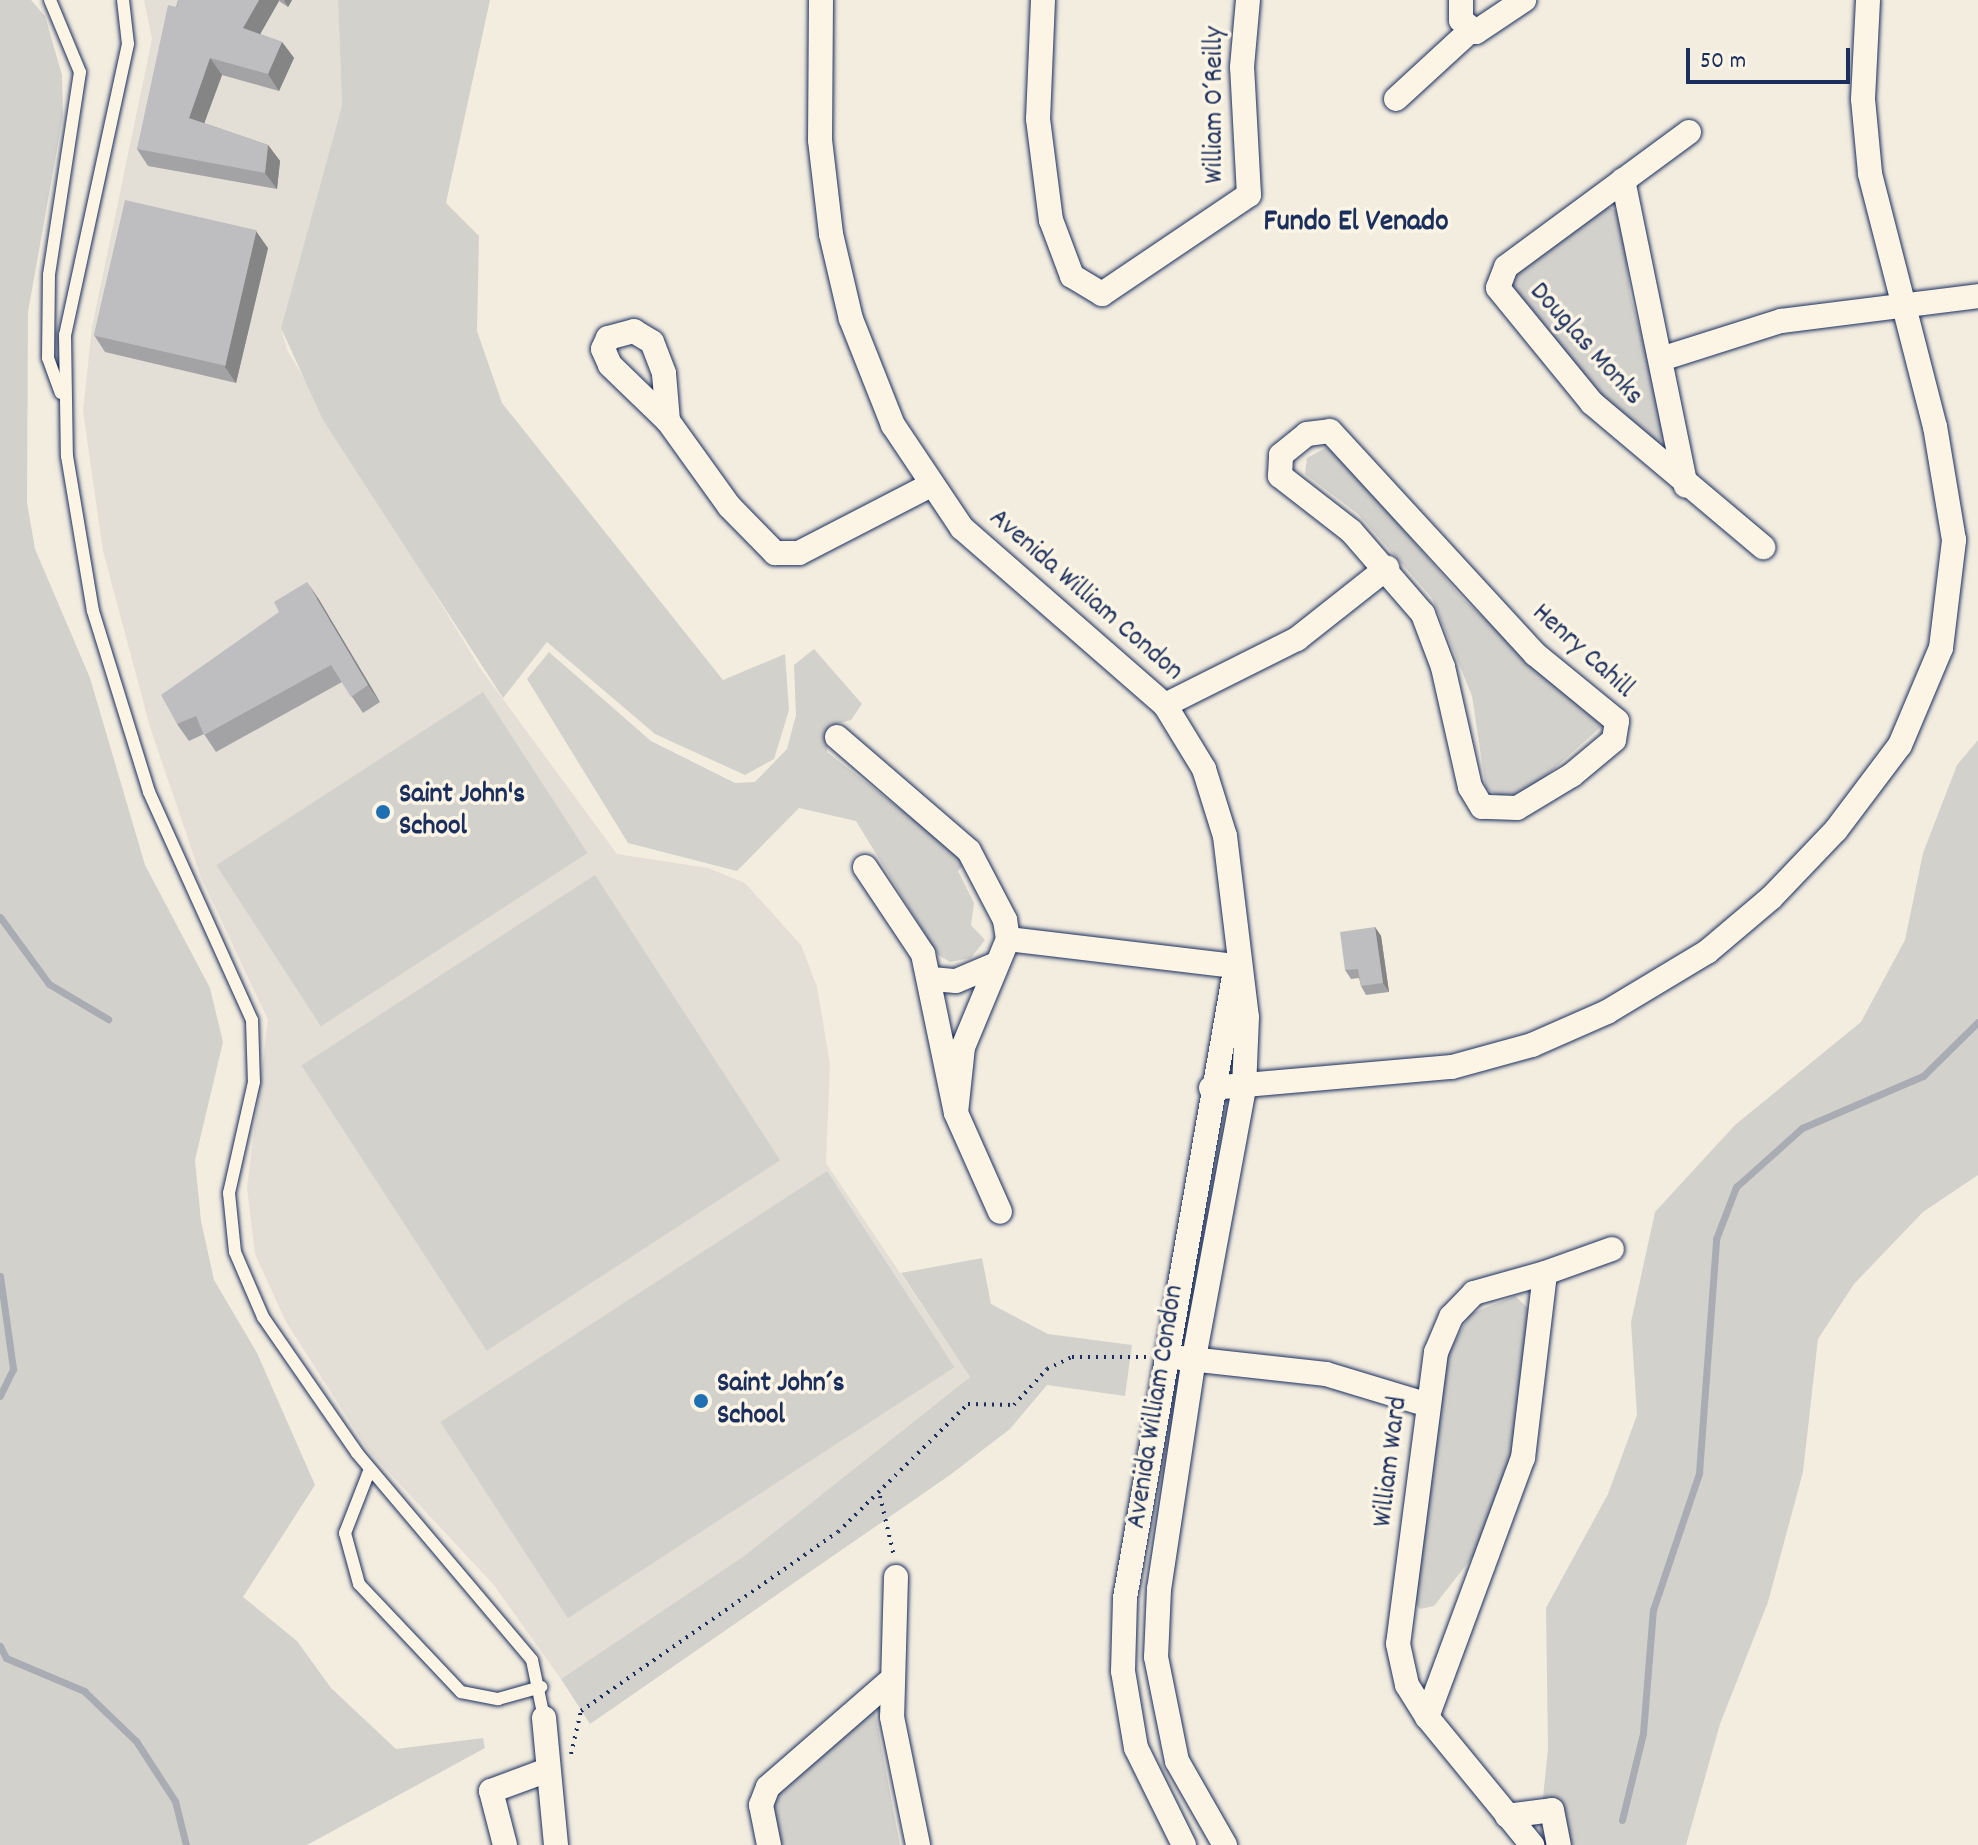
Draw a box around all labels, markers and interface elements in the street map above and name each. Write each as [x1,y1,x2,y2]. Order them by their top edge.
street label: William O´Reilly [1199,26,1233,184]
scale bar [1690,32,1854,82]
text: 50 m [1700,45,1746,79]
district label: Fundo El Venado [1263,206,1449,242]
street label: Douglas Monks [1521,276,1649,414]
street label: Avenida William Condon [981,503,1189,689]
street label: Henry Cahill [1524,597,1640,707]
place label: Saint John's School [399,779,525,845]
marker: Saint John's School [374,803,392,821]
street label: Avenida William Condon [1121,1283,1193,1531]
place label: Saint John´s School [717,1368,845,1434]
marker: Saint John´s School [692,1392,710,1410]
street label: William Ward [1367,1395,1417,1529]

